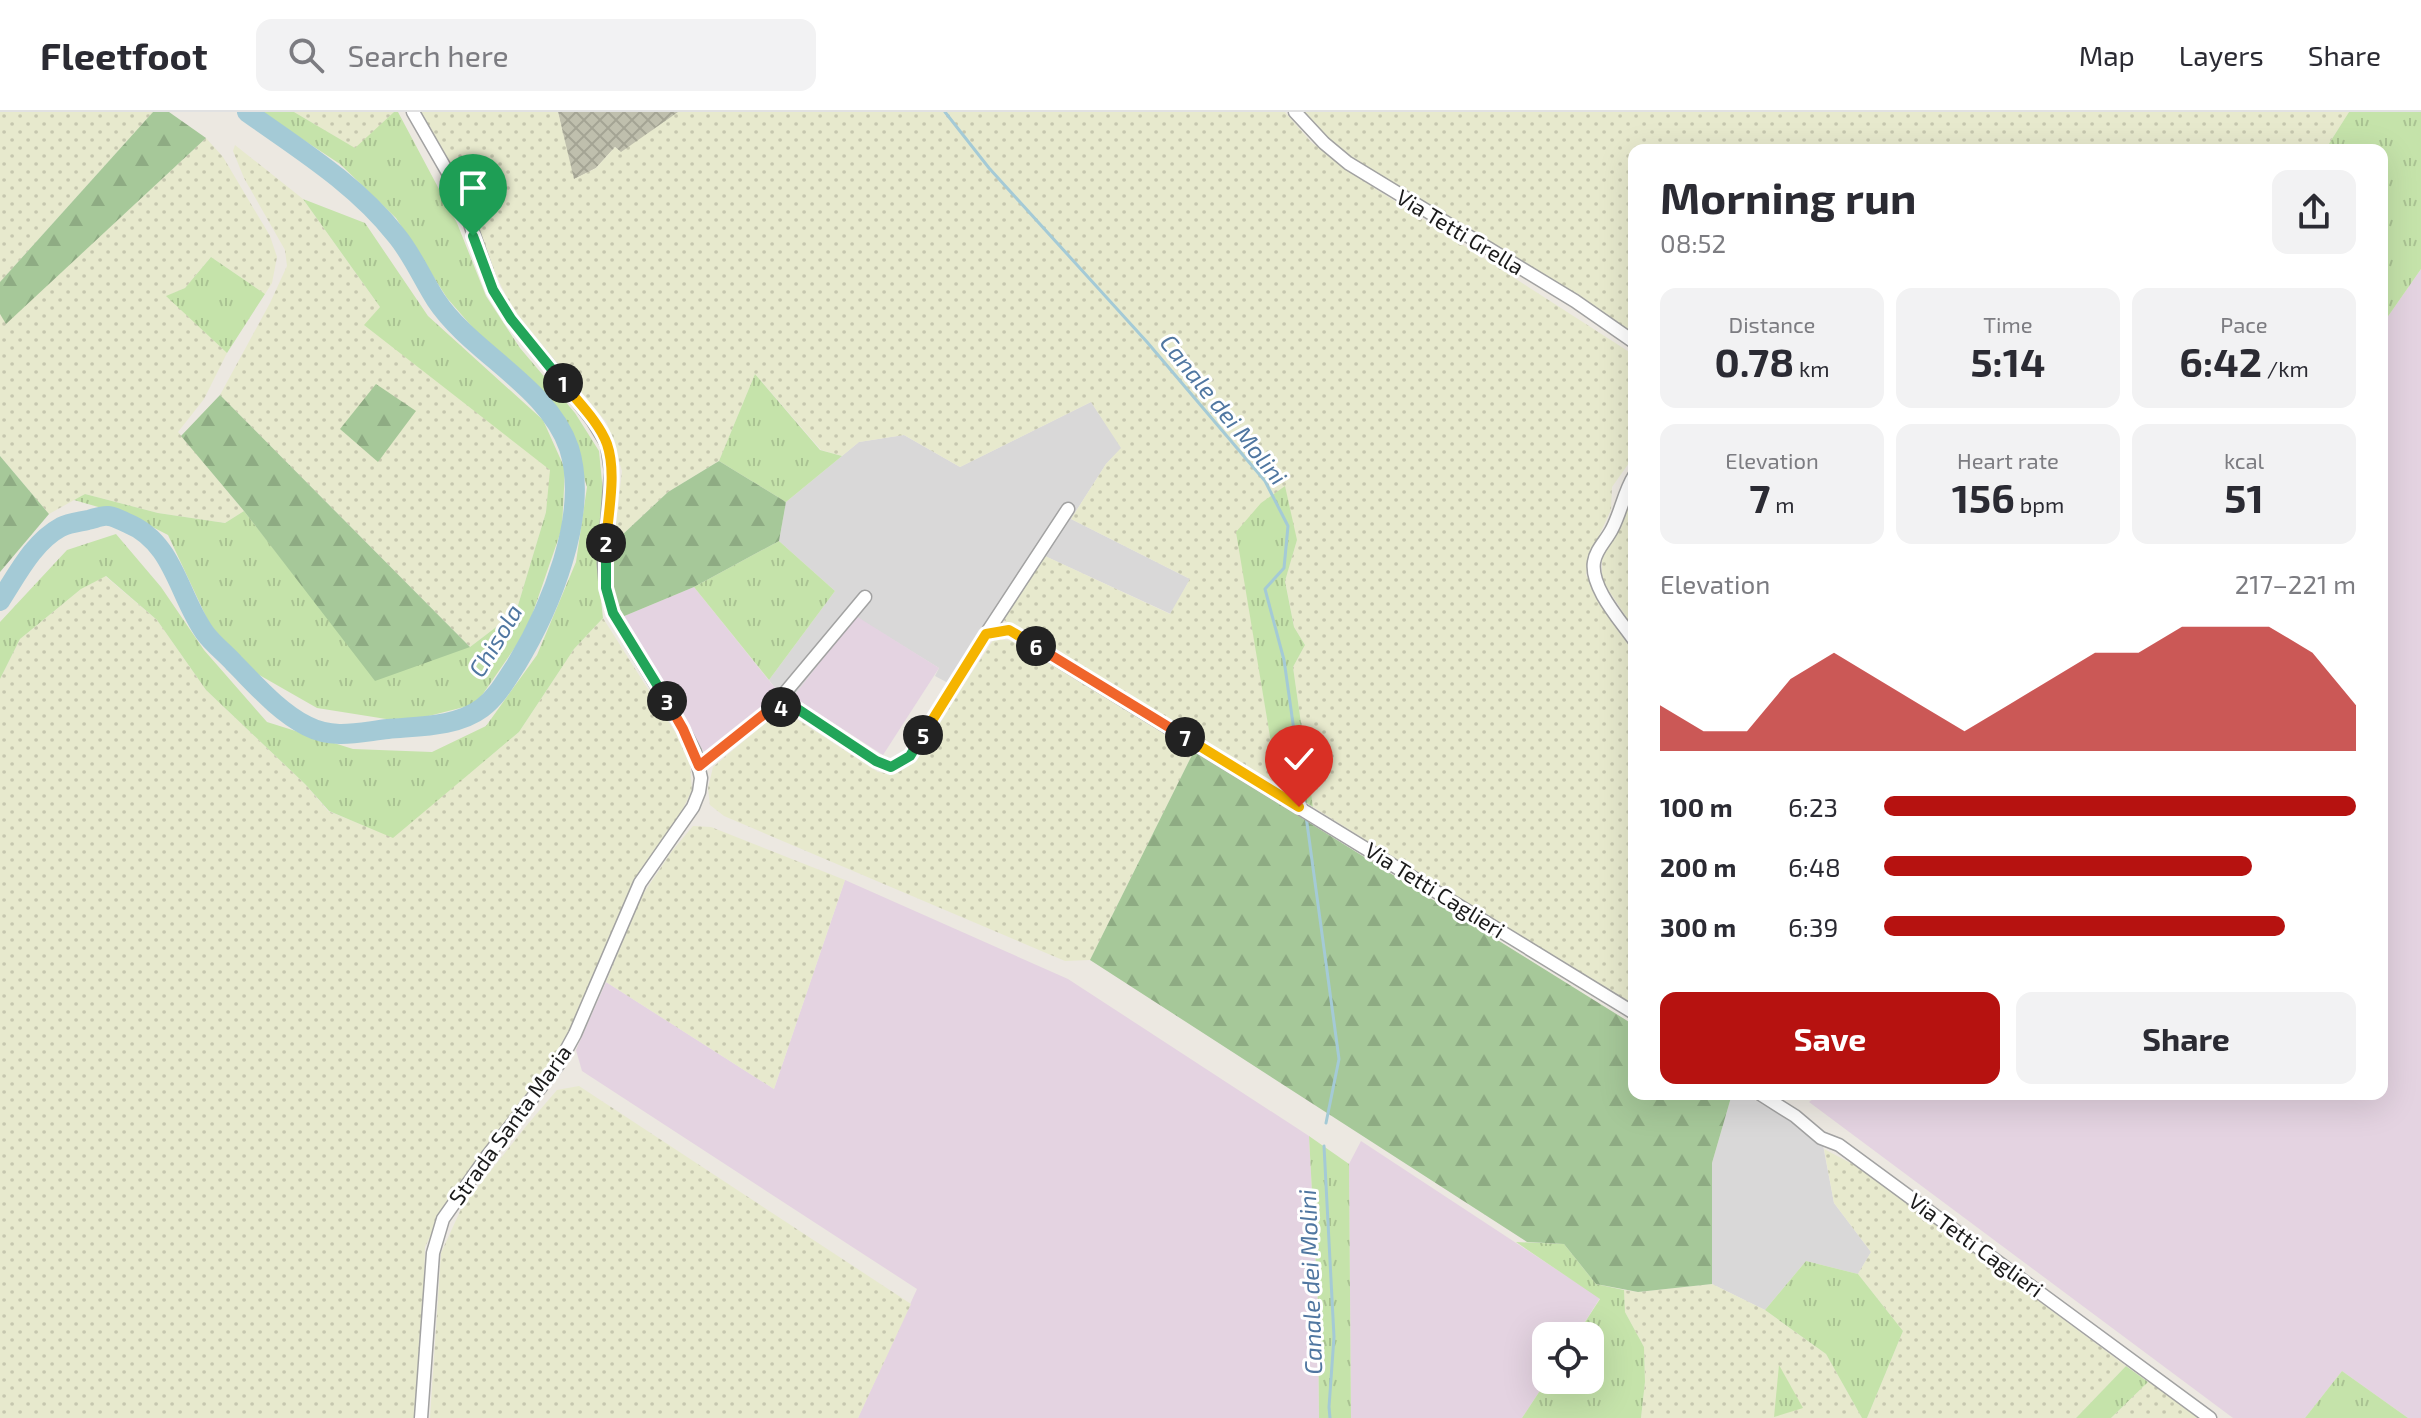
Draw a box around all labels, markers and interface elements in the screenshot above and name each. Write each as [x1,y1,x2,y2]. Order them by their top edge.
search box [256,19,816,91]
text: Fleetfoot [40,32,208,78]
icon: search [284,33,328,77]
text: Search here [348,37,509,73]
text: Map [2079,38,2135,72]
text: Layers [2179,38,2264,72]
text: Share [2308,38,2381,72]
pin [439,154,507,236]
icon: arrive [451,166,495,210]
text: Morning run [1660,170,1916,223]
button: share [2272,170,2356,254]
street label: Via Tetti Grella [1392,183,1529,279]
text: 08:52 [1660,227,1726,258]
text: Distance [1729,311,1815,337]
text: Time [1983,311,2033,337]
text: Pace [2220,311,2268,337]
water label: Canale dei Molini [1155,328,1294,490]
text: 0.78 [1714,337,1794,385]
text: 5:14 [1970,337,2046,385]
text: 6:42 [2179,337,2262,385]
text: km [1794,355,1830,381]
text: /km [2262,355,2309,381]
pin: 1 [543,363,583,403]
text: 1 [558,370,568,396]
text: Elevation [1725,447,1819,473]
text: Heart rate [1957,447,2059,473]
text: kcal [2224,447,2264,473]
text: 7 [1749,473,1770,521]
text: 156 [1952,473,2015,521]
text: 51 [2224,473,2264,521]
text: m [1770,491,1795,517]
text: bpm [2015,491,2064,517]
pin: 2 [586,523,626,563]
text: 2 [600,530,612,556]
text: Elevation [1660,568,1770,599]
text: 217–221 m [2235,568,2356,599]
water label: Chisola [462,599,528,682]
pin: 6 [1016,626,1056,666]
text: 6 [1030,633,1042,659]
pin: 3 [647,681,687,721]
pin: 4 [761,687,801,727]
text: 3 [661,688,673,714]
text: 4 [774,694,788,720]
pin: 5 [903,715,943,755]
pin: 7 [1165,717,1205,757]
text: 5 [917,722,929,748]
text: 7 [1179,724,1191,750]
pin [1265,725,1333,807]
icon: check [1277,737,1321,781]
text: 100 m [1660,791,1733,822]
text: 6:23 [1788,791,1838,822]
street label: Via Tetti Caglieri [1361,836,1510,942]
text: 200 m [1660,851,1736,882]
text: 6:48 [1788,851,1841,882]
text: 300 m [1660,911,1736,942]
text: 6:39 [1788,911,1838,942]
button: Save [1660,992,2000,1084]
button: Share [2016,992,2356,1084]
street label: Strada Santa Maria [442,1039,576,1209]
street label: Via Tetti Caglieri [1904,1187,2049,1302]
water label: Canale dei Molini [1292,1189,1327,1375]
map controls [1532,1322,1604,1394]
button: locate [1532,1322,1604,1394]

